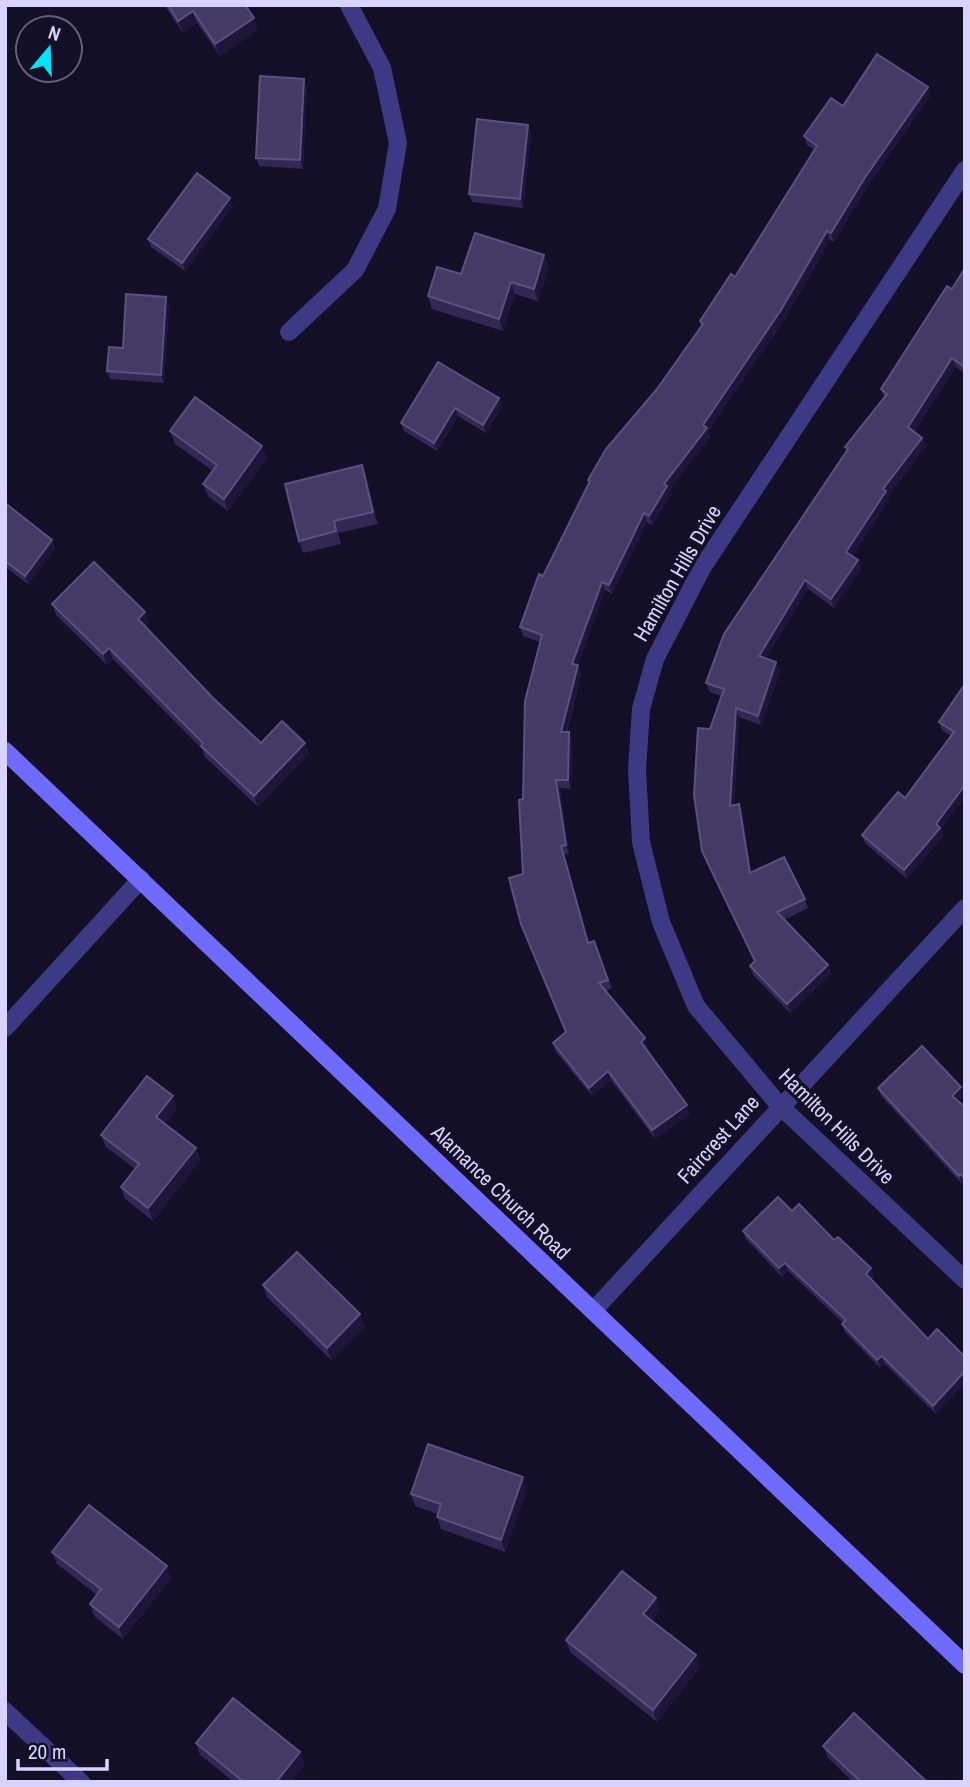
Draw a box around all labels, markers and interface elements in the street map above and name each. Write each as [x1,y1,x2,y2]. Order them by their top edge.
north arrow [14,14,84,84]
text: N [45,19,64,47]
street label: Hamilton Hills Drive [626,499,728,647]
street label: Hamilton Hills Drive [773,1062,901,1190]
street label: Faircrest Lane [670,1088,766,1190]
street label: Alamance Church Road [424,1117,577,1266]
scale bar [18,1728,107,1772]
text: 20 m [28,1737,66,1766]

